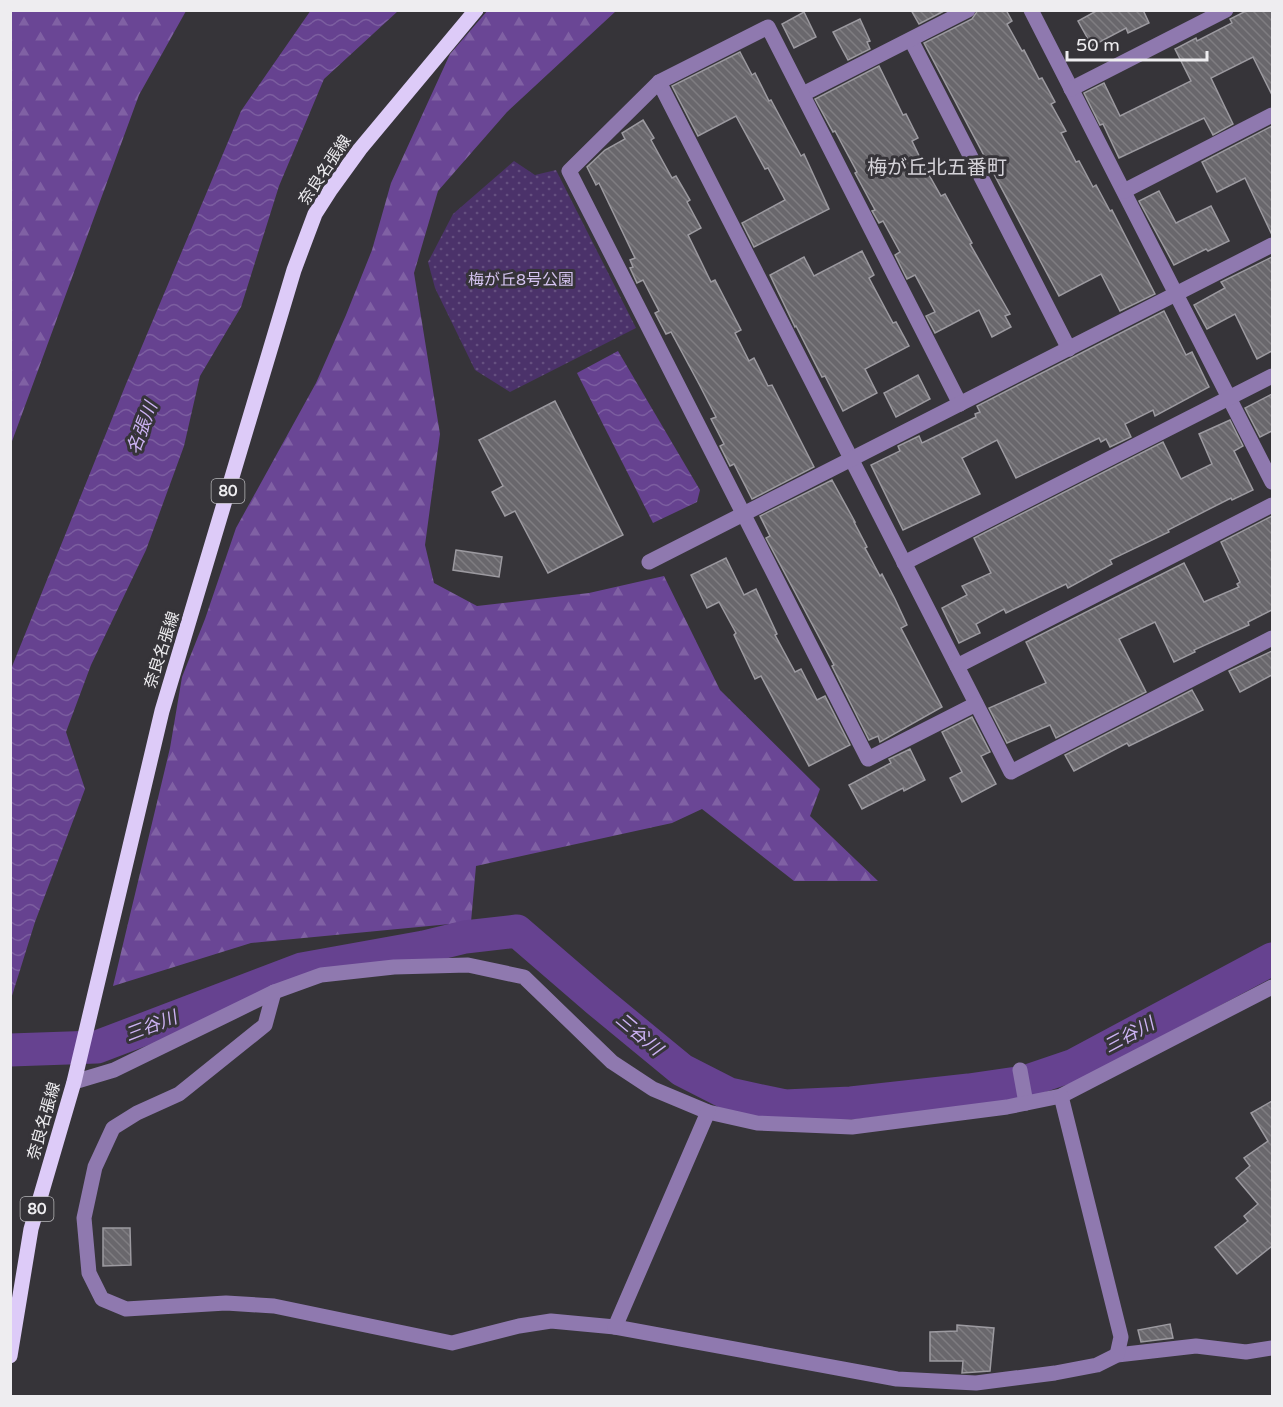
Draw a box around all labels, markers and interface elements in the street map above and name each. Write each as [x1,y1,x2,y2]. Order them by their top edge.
scale bar [1067,24,1206,62]
text: 50 m [1076,34,1120,56]
street label: 奈良名張線 [294,131,356,209]
district label: 梅が丘北五番町 [867,156,1007,180]
park label: 梅が丘8号公園 [468,270,574,290]
water label: 名張川 [122,397,163,457]
road number: 80 [212,479,244,503]
street label: 奈良名張線 [140,609,184,691]
water label: 三谷川 [122,1005,182,1046]
water label: 三谷川 [611,1008,668,1061]
water label: 三谷川 [1100,1012,1160,1057]
street label: 奈良名張線 [23,1080,65,1162]
road number: 80 [20,1197,54,1221]

